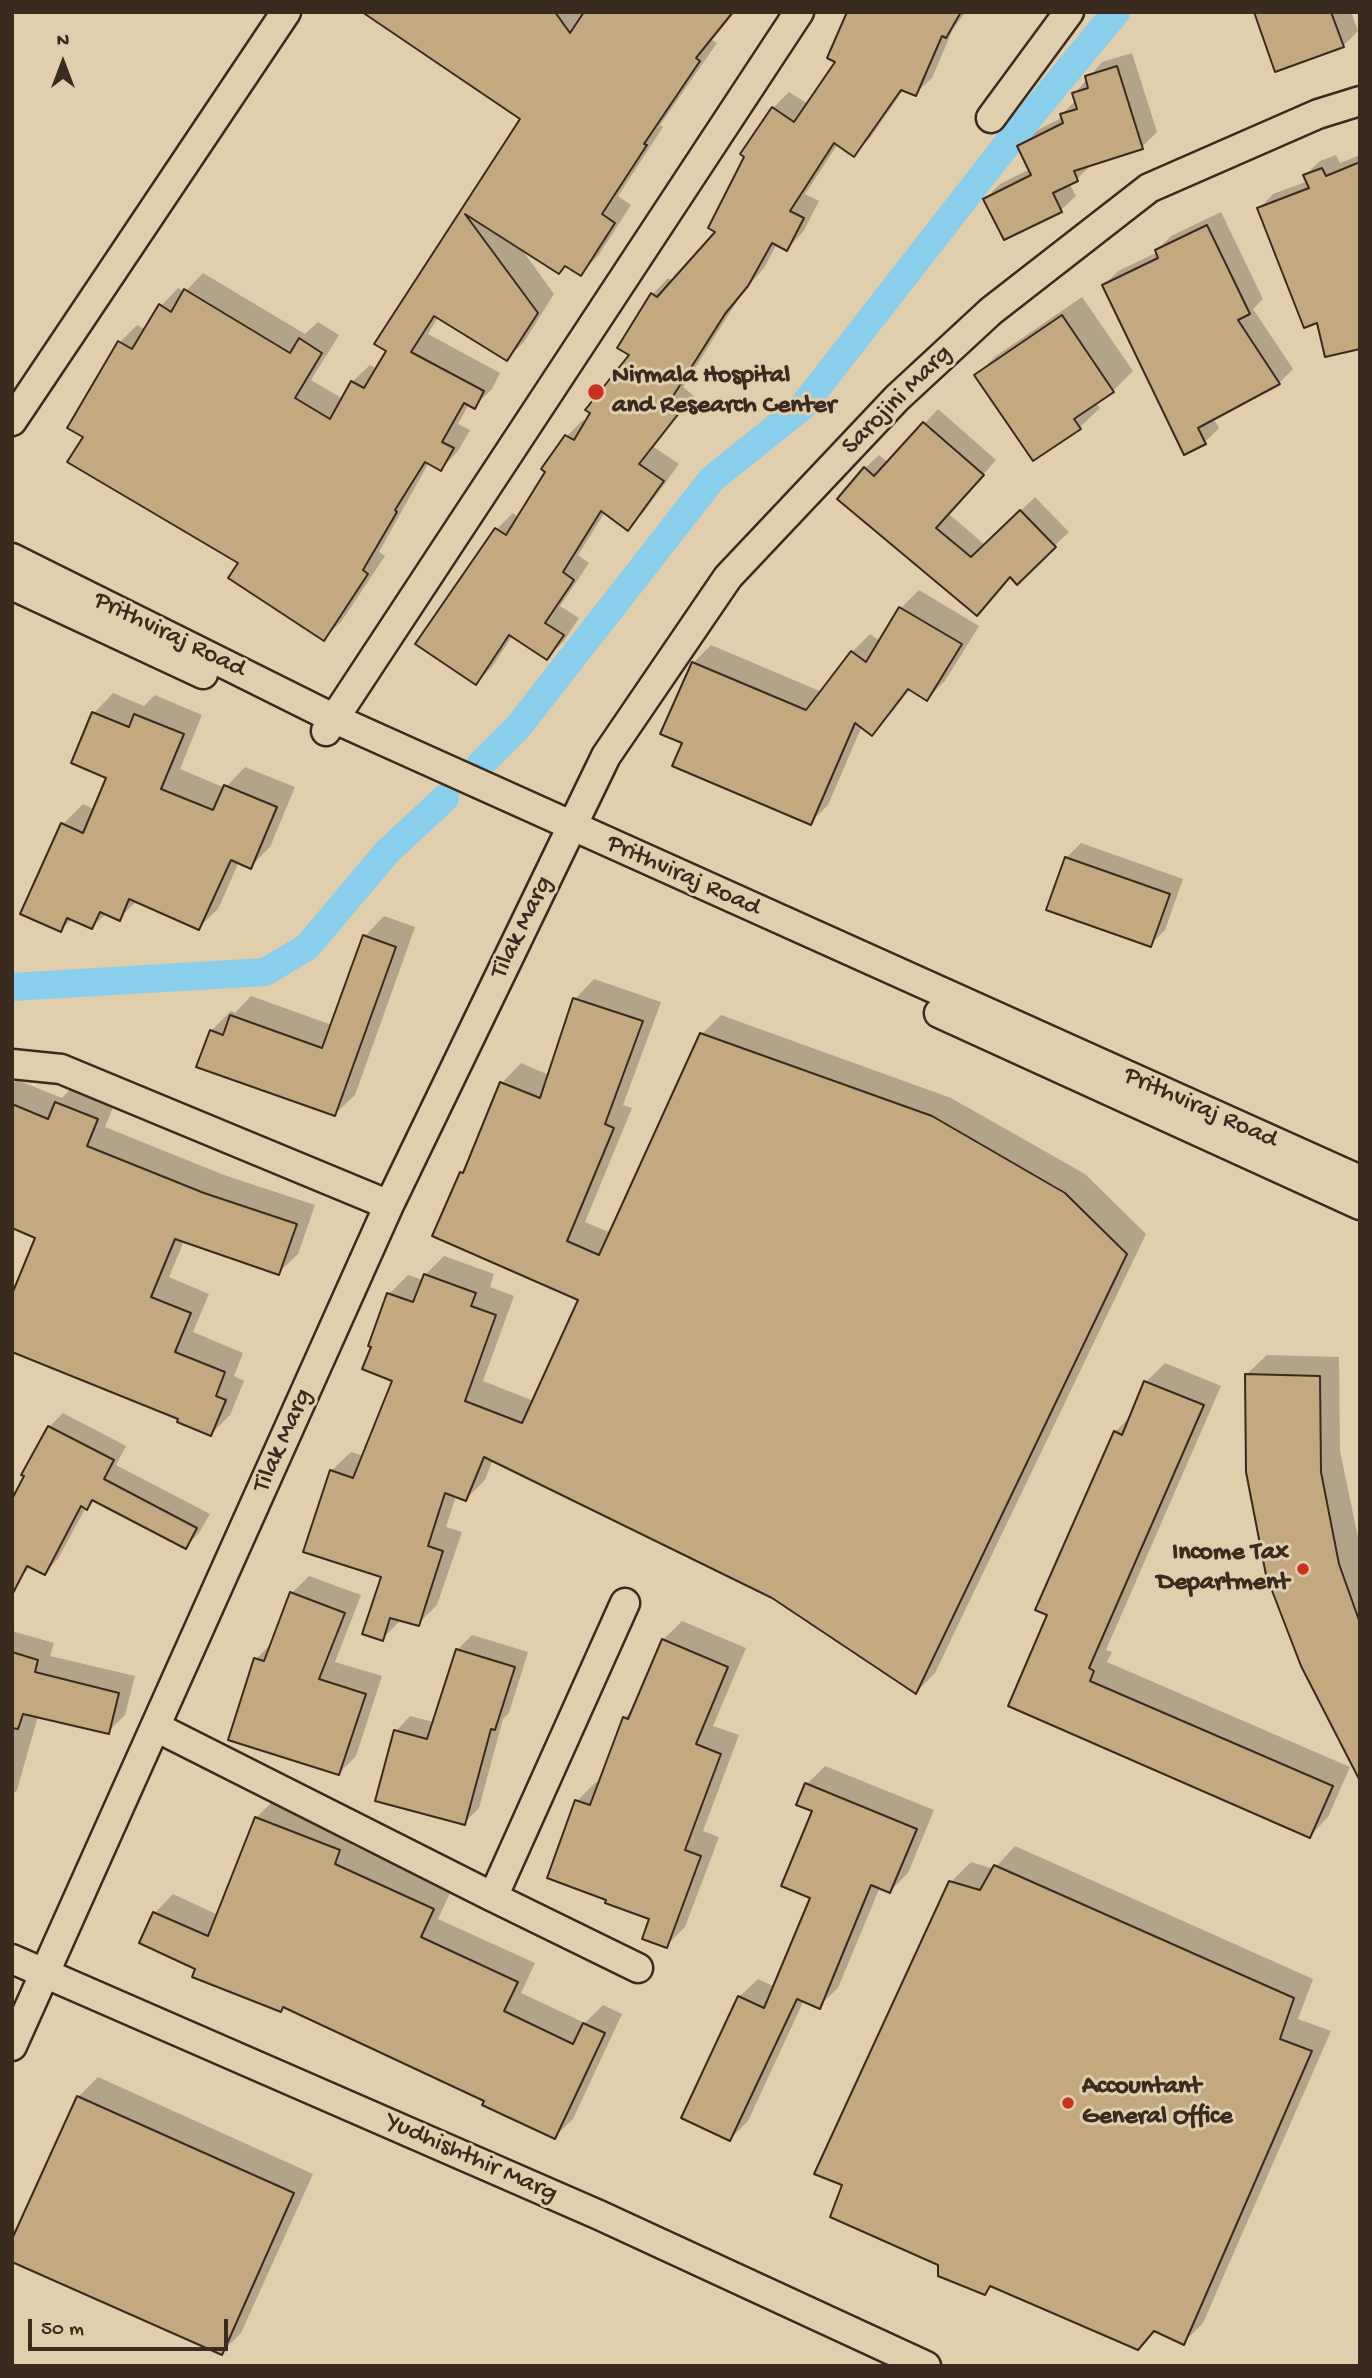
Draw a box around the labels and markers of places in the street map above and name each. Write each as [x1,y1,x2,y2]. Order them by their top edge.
place label: Nirmala Hospital and Research Center [612,361,836,422]
marker: Nirmala Hospital and Research Center [586,382,606,402]
place label: Income Tax Department [1157,1538,1289,1600]
marker: Income Tax Department [1295,1561,1311,1577]
place label: Accountant General Office [1082,2072,1233,2134]
marker: Accountant General Office [1060,2095,1076,2111]

